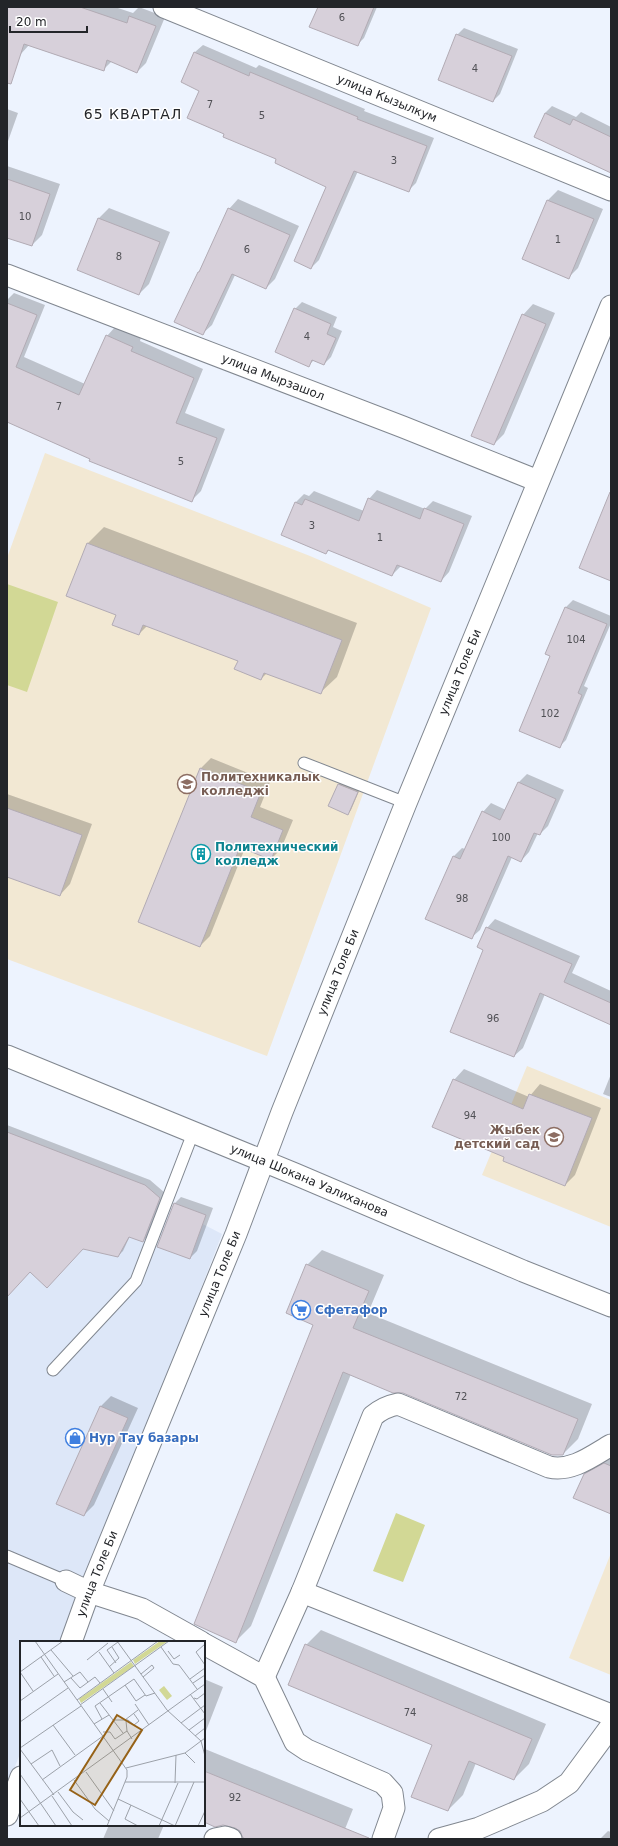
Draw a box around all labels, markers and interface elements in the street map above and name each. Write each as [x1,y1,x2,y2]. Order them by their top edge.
scale bar [10,8,87,34]
house number: 6 [339,12,345,23]
text: 20 m [16,15,47,29]
house number: 4 [472,63,478,74]
street label: улица Кызылкум [335,72,439,125]
house number: 7 [207,99,213,110]
district label: 65 КВАРТАЛ [84,106,182,122]
house number: 5 [259,110,265,121]
house number: 3 [391,155,397,166]
house number: 10 [19,211,31,222]
house number: 1 [555,234,561,245]
house number: 6 [244,244,250,255]
house number: 8 [116,251,122,262]
house number: 4 [304,331,310,342]
street label: улица Мырзашол [220,351,327,403]
house number: 7 [56,401,62,412]
house number: 5 [178,456,184,467]
house number: 3 [309,520,315,531]
house number: 1 [377,532,383,543]
street label: улица Толе Би [436,627,484,717]
house number: 104 [566,634,586,645]
house number: 102 [540,708,560,719]
place label: Политехникалык колледжі [201,770,320,798]
school or university icon: Политехникалык колледжі [176,773,198,795]
house number: 100 [491,832,511,843]
place label: Политехнический колледж [215,840,338,868]
building icon: Политехнический колледж [190,843,212,865]
house number: 98 [456,893,468,904]
street label: улица Толе Би [314,927,362,1017]
house number: 96 [487,1013,499,1024]
house number: 94 [464,1110,476,1121]
place label: Жыбек детский сад [454,1123,540,1151]
school or university icon: Жыбек детский сад [543,1126,565,1148]
street label: улица Шокана Уалиханова [228,1141,390,1220]
street label: улица Толе Би [196,1229,243,1319]
supermarket icon: Сфетафор [290,1299,312,1321]
place label: Сфетафор [315,1303,388,1317]
house number: 72 [455,1391,467,1402]
shop icon: Нур Тау базары [64,1427,86,1449]
place label: Нур Тау базары [89,1431,199,1445]
street label: улица Толе Би [74,1529,120,1619]
inset map [20,1641,205,1826]
house number: 74 [404,1707,416,1718]
house number: 92 [229,1792,241,1803]

